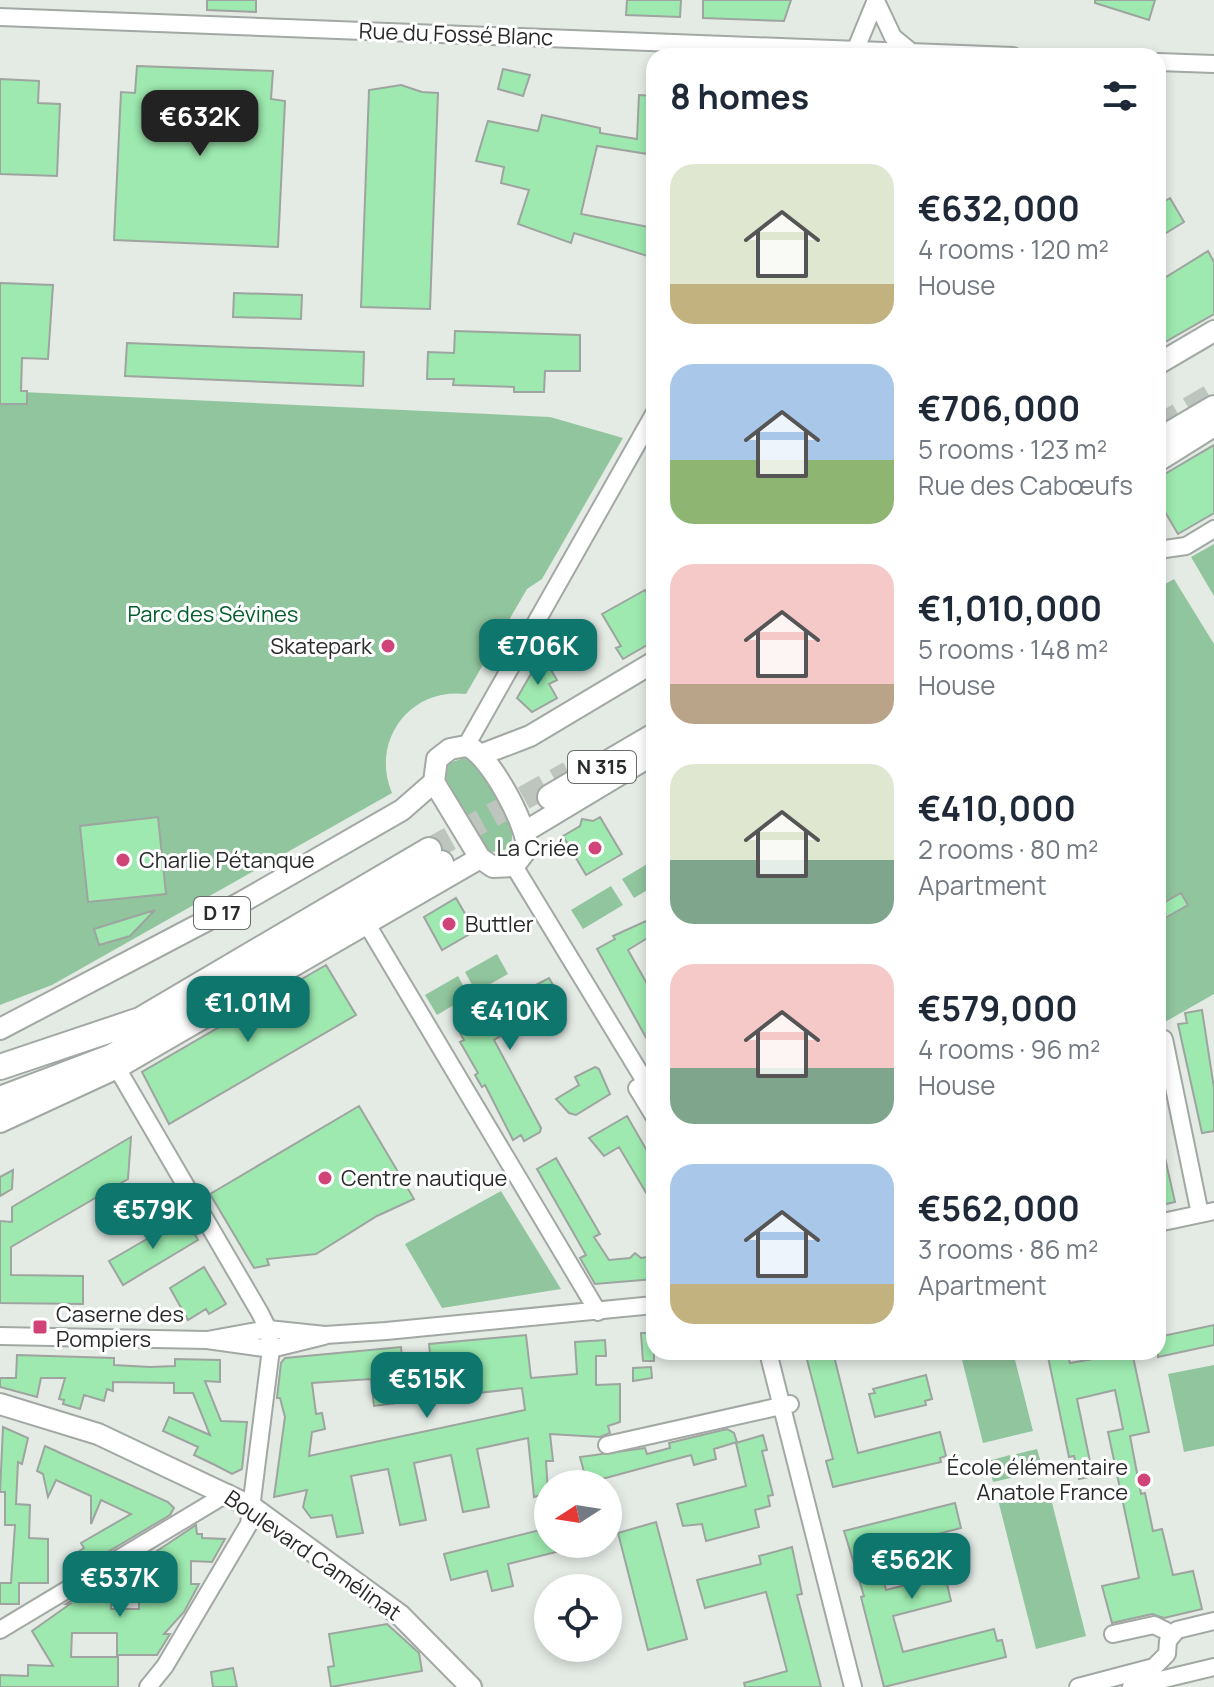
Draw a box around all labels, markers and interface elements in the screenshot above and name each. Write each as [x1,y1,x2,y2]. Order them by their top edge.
street label: Rue du Fossé Blanc [358,16,554,52]
text: 8 homes [670,73,809,119]
icon: filters [1098,74,1142,118]
pin: €632K [144,90,256,158]
text: €632K [159,98,241,134]
text: €632,000 [918,185,1080,231]
icon: home [734,196,830,292]
text: 4 rooms · 120 m² [918,231,1109,267]
text: House [918,267,995,303]
text: €706,000 [918,385,1080,431]
icon: home [734,396,830,492]
text: 5 rooms · 123 m² [918,431,1107,467]
text: Rue des Cabœufs [918,467,1133,503]
text: €1,010,000 [918,585,1102,631]
icon: home [734,596,830,692]
park label: Parc des Sévines [128,599,298,629]
pin: €706K [482,619,594,687]
text: €706K [497,627,579,663]
place label: Skatepark [270,631,373,661]
text: 5 rooms · 148 m² [918,631,1108,667]
marker: Skatepark [379,637,397,655]
text: House [918,667,995,703]
road number: N 315 [568,751,636,783]
text: €410,000 [918,785,1076,831]
icon: home [734,796,830,892]
text: 2 rooms · 80 m² [918,831,1098,867]
place label: La Criée [497,833,579,863]
marker: La Criée [586,839,604,857]
place label: Charlie Pétanque [139,845,315,875]
marker: Charlie Pétanque [114,851,132,869]
text: Apartment [918,867,1047,903]
road number: D 17 [194,897,250,929]
place label: Buttler [465,909,534,939]
marker: Buttler [440,915,458,933]
pin: €1.01M [183,976,313,1044]
text: €1.01M [205,984,291,1020]
pin: €410K [454,984,566,1052]
text: €579,000 [918,985,1078,1031]
text: €410K [471,992,549,1028]
icon: home [734,996,830,1092]
text: 4 rooms · 96 m² [918,1031,1100,1067]
text: House [918,1067,995,1103]
place label: Centre nautique [341,1163,508,1193]
marker: Centre nautique [316,1169,334,1187]
pin: €579K [97,1183,209,1251]
text: €562,000 [918,1185,1080,1231]
text: €579K [113,1191,193,1227]
icon: home [734,1196,830,1292]
text: 3 rooms · 86 m² [918,1231,1098,1267]
text: Apartment [918,1267,1047,1303]
place label: Caserne des Pompiers [56,1299,184,1354]
marker: Caserne des Pompiers [31,1318,49,1336]
pin: €515K [371,1352,483,1420]
text: €515K [389,1360,465,1396]
place label: École élémentaire Anatole France [947,1452,1128,1507]
north arrow [534,1470,622,1558]
map controls [534,1470,622,1662]
marker: École élémentaire Anatole France [1135,1471,1153,1489]
street label: Boulevard Camélinat [219,1483,407,1627]
pin: €562K [856,1533,968,1601]
text: €562K [871,1541,953,1577]
pin: €537K [64,1551,176,1619]
text: €537K [81,1559,159,1595]
button: locate [534,1574,622,1662]

